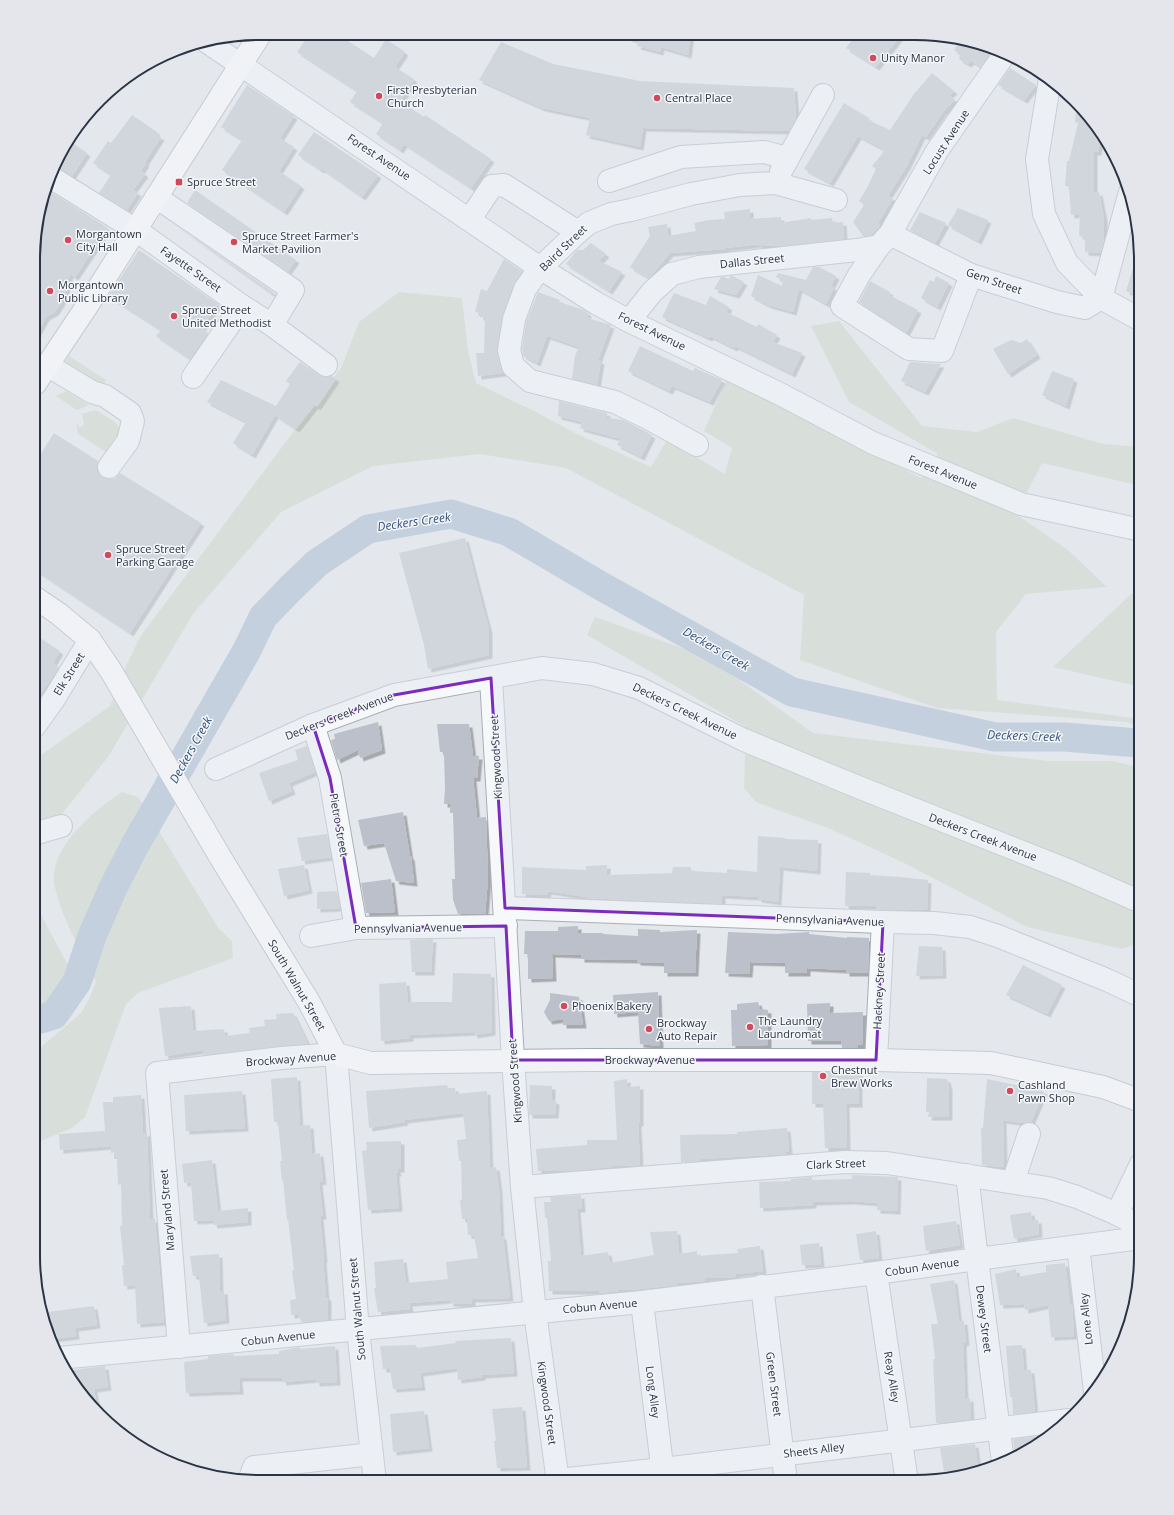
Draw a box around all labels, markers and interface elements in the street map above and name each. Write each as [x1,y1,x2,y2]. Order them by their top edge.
place label: Unity Manor [881,50,945,65]
marker: Unity Manor [868,53,878,63]
place label: First Presbyterian Church [387,82,477,110]
place label: Central Place [665,90,732,105]
marker: First Presbyterian Church [374,91,384,101]
marker: Central Place [652,93,662,103]
street label: Locust Avenue [919,106,972,177]
street label: Forest Avenue [345,130,414,183]
place label: Spruce Street [187,174,256,189]
marker: Spruce Street [174,177,184,187]
street label: Baird Street [536,221,590,274]
place label: Morgantown City Hall [76,226,142,254]
place label: Spruce Street Farmer's Market Pavilion [242,228,359,256]
marker: Morgantown City Hall [63,235,73,245]
marker: Spruce Street Farmer's Market Pavilion [229,237,239,247]
street label: Fayette Street [158,242,225,295]
street label: Dallas Street [719,250,785,271]
street label: Gem Street [964,264,1024,297]
place label: Morgantown Public Library [58,277,128,305]
marker: Morgantown Public Library [45,286,55,296]
place label: Spruce Street United Methodist [182,302,271,330]
street label: Forest Avenue [616,308,688,353]
marker: Spruce Street United Methodist [169,311,179,321]
street label: Forest Avenue [906,451,980,492]
water label: Deckers Creek [376,508,453,535]
place label: Spruce Street Parking Garage [116,541,194,569]
marker: Spruce Street Parking Garage [103,550,113,560]
water label: Deckers Creek [680,623,753,675]
street label: Elk Street [49,649,88,698]
street label: Deckers Creek Avenue [630,679,740,742]
street label: Deckers Creek Avenue [283,688,395,743]
water label: Deckers Creek [165,712,216,786]
street label: Kingwood Street [486,714,505,800]
water label: Deckers Creek [987,726,1062,745]
street label: Pietro Street [327,792,352,858]
street label: Deckers Creek Avenue [927,809,1039,864]
street label: Pennsylvania Avenue [776,910,884,929]
street label: Pennsylvania Avenue [354,919,462,936]
street label: South Walnut Street [265,936,330,1033]
street label: Hackney Street [869,952,888,1030]
place label: Phoenix Bakery [572,998,652,1013]
marker: Phoenix Bakery [559,1001,569,1011]
place label: The Laundry Laundromat [758,1013,822,1041]
place label: Brockway Auto Repair [657,1015,718,1043]
marker: The Laundry Laundromat [745,1022,755,1032]
marker: Brockway Auto Repair [644,1024,654,1034]
street label: Kingwood Street [504,1038,525,1124]
street label: Brockway Avenue [245,1048,337,1069]
street label: Brockway Avenue [605,1052,695,1067]
place label: Chestnut Brew Works [831,1062,892,1090]
marker: Chestnut Brew Works [818,1071,828,1081]
place label: Cashland Pawn Shop [1018,1077,1075,1105]
marker: Cashland Pawn Shop [1005,1086,1015,1096]
street label: Clark Street [806,1155,866,1172]
street label: Maryland Street [155,1168,178,1252]
street label: Cobun Avenue [884,1254,960,1279]
street label: South Walnut Street [345,1257,368,1361]
street label: Dewey Street [973,1284,996,1354]
street label: Lone Alley [1075,1292,1096,1346]
street label: Cobun Avenue [562,1295,638,1316]
street label: Cobun Avenue [240,1326,316,1349]
street label: Reay Alley [881,1350,904,1404]
street label: Green Street [763,1351,786,1417]
street label: Kingwood Street [534,1360,561,1446]
street label: Long Alley [643,1365,664,1419]
street label: Sheets Alley [783,1438,846,1461]

